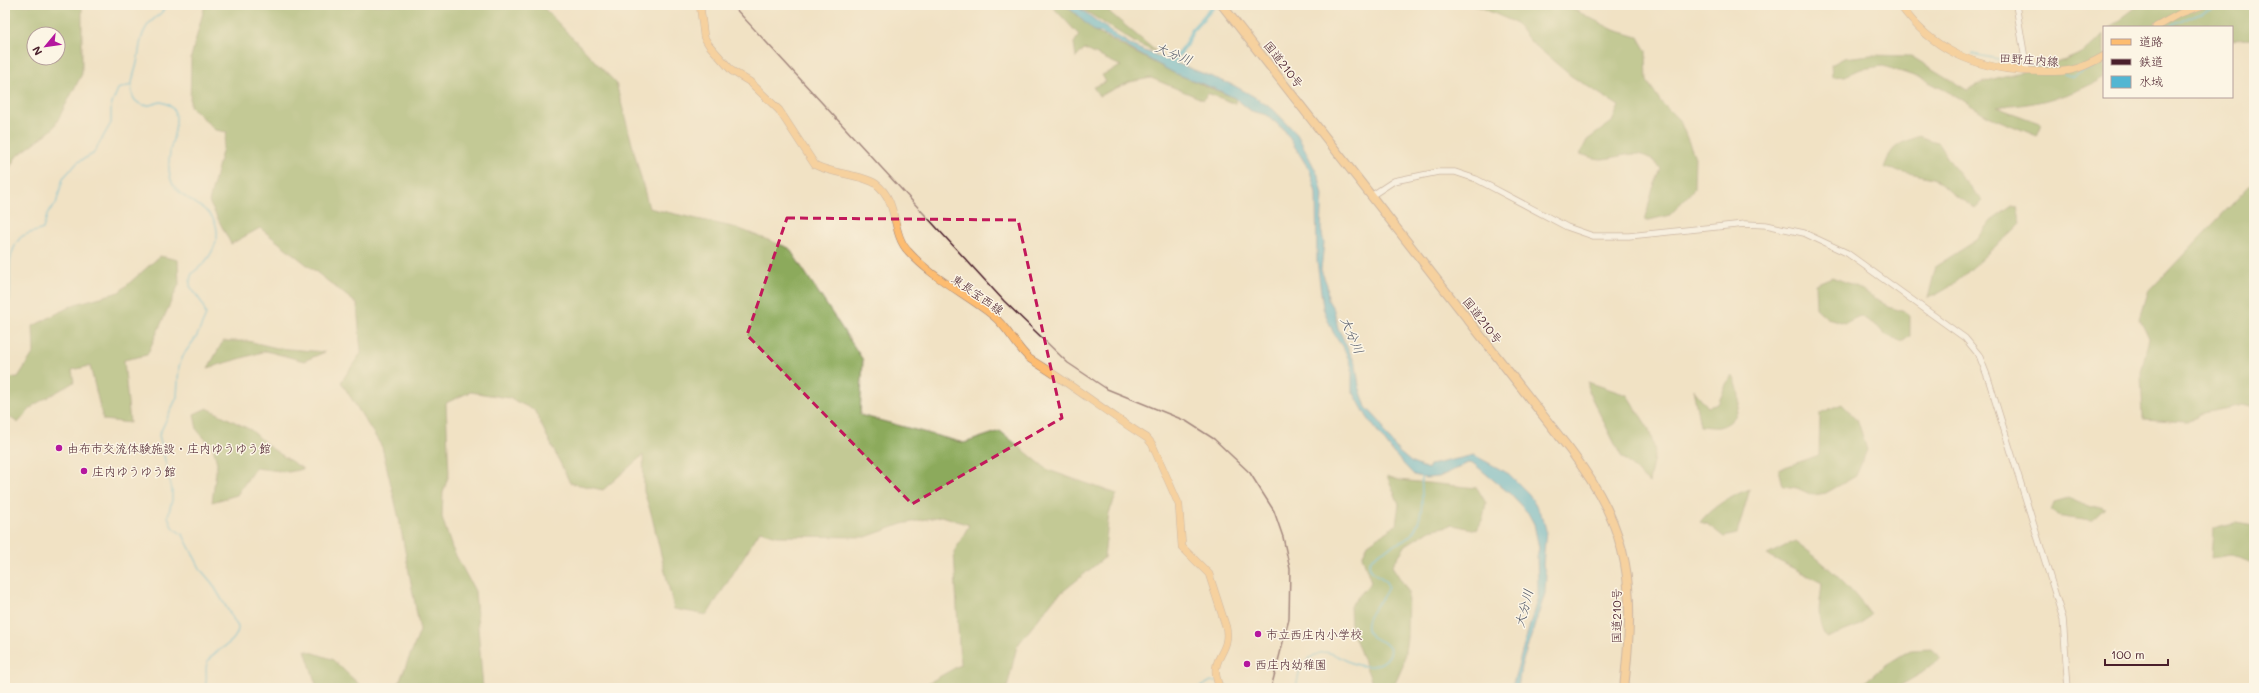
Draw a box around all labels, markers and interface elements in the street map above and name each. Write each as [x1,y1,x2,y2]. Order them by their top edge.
north arrow [26,26,66,66]
legend [2103,26,2233,98]
text: 道路 [2139,33,2163,49]
street label: 国道210号 [1261,37,1307,91]
water label: 大分川 [1153,38,1195,68]
text: N [28,44,45,58]
street label: 田野庄内線 [1999,49,2059,69]
text: 鉄道 [2139,53,2163,69]
text: 水域 [2139,73,2163,89]
street label: 東長宝西線 [949,270,1007,318]
street label: 国道210号 [1460,293,1506,347]
water label: 大分川 [1338,314,1368,356]
place label: 由布市交流体験施設・庄内ゆうゆう館 [67,440,271,456]
marker: 由布市交流体験施設・庄内ゆうゆう館 [54,443,64,453]
place label: 庄内ゆうゆう館 [92,463,176,479]
marker: 庄内ゆうゆう館 [79,466,89,476]
water label: 大分川 [1510,587,1536,629]
street label: 国道210号 [1608,588,1624,644]
place label: 市立西庄内小学校 [1266,626,1362,642]
marker: 市立西庄内小学校 [1253,629,1263,639]
scale bar [2105,641,2168,667]
text: 100 m [2111,646,2145,662]
place label: 西庄内幼稚園 [1255,656,1327,672]
marker: 西庄内幼稚園 [1242,659,1252,669]

